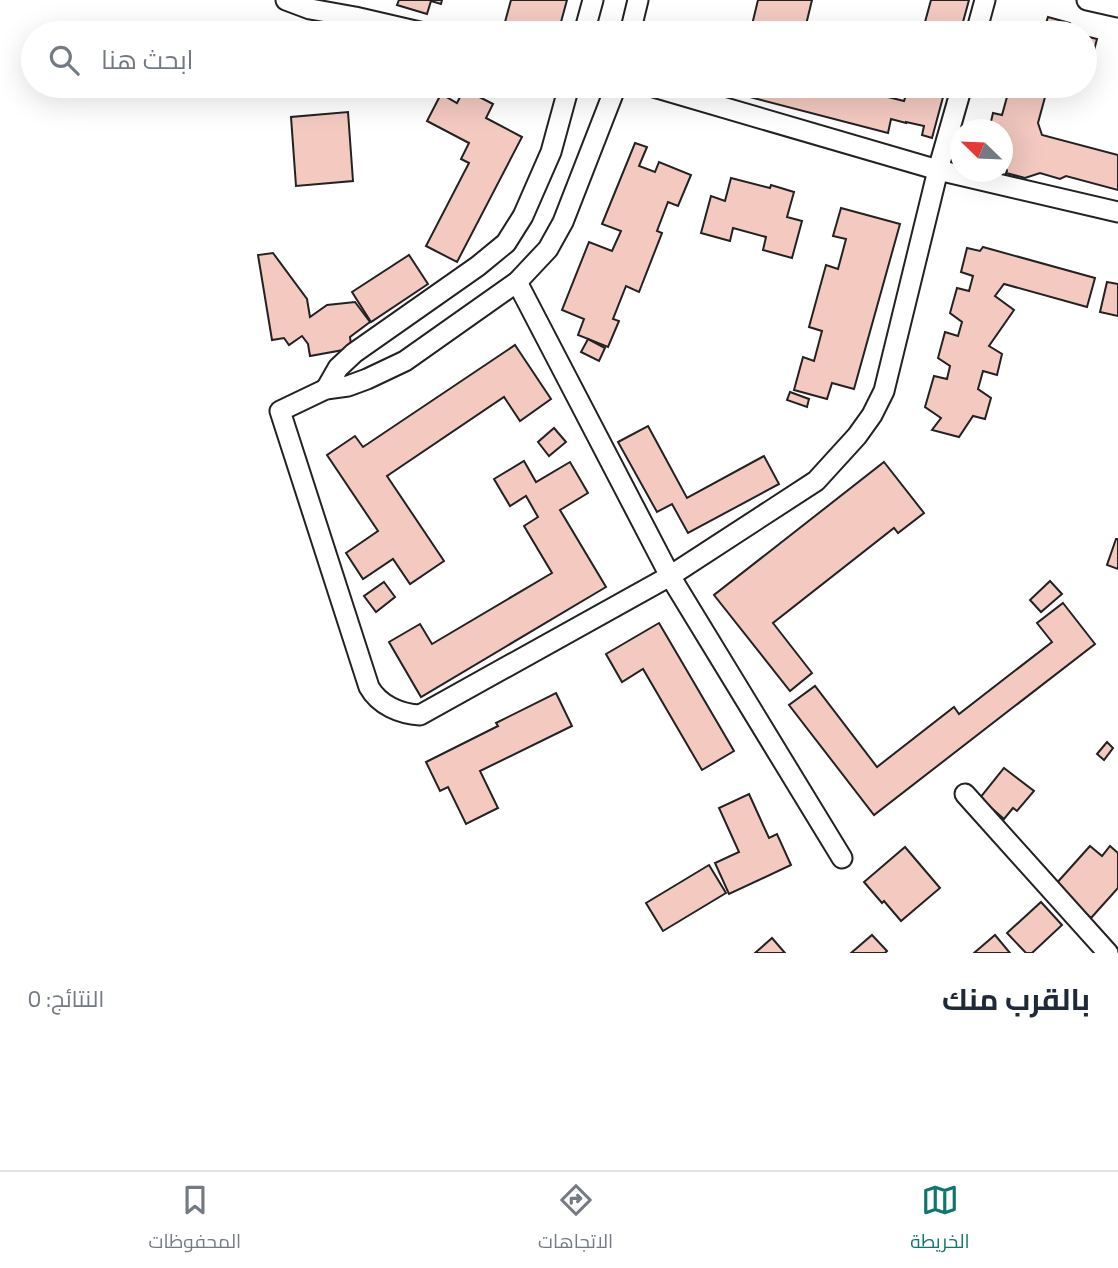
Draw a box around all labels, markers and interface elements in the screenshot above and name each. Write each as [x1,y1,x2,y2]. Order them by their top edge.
search box [21,21,1097,98]
text: ابحث هنا [101,35,194,84]
icon: search [45,41,83,79]
north arrow [950,119,1013,182]
text: بالقرب منك [942,971,1090,1027]
text: النتائج: 0 [28,977,104,1020]
tab: المحفوظات [149,1181,241,1259]
tab: الاتجاهات [538,1181,613,1259]
tab: الخريطة [910,1181,970,1259]

